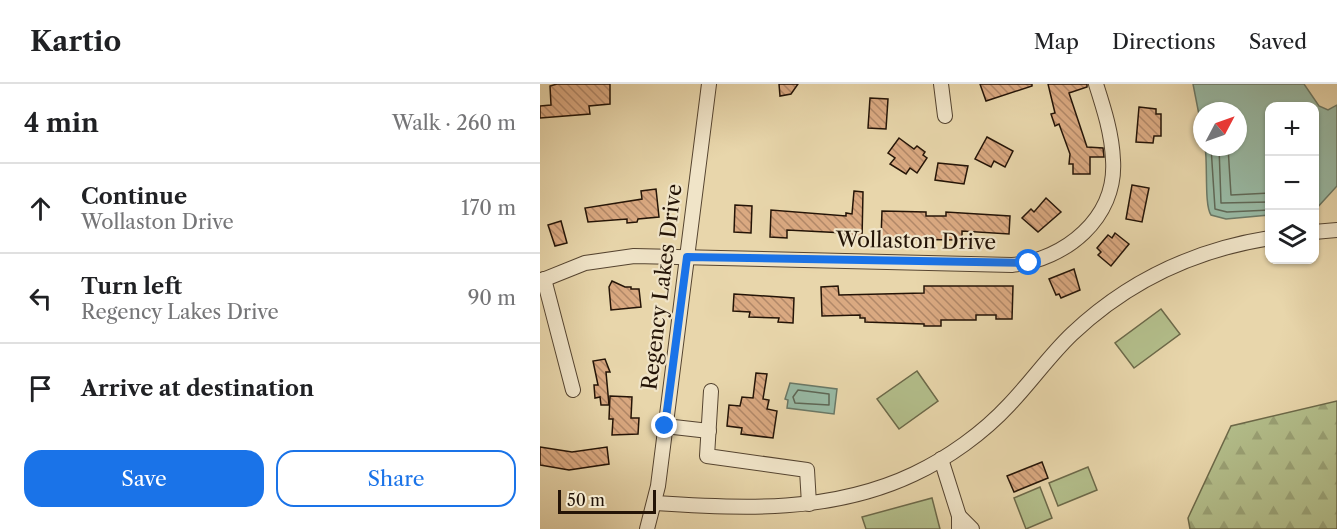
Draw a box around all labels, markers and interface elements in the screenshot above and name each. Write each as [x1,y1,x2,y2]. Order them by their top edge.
text: Kartio [30,24,121,58]
text: Map [1034,29,1079,54]
text: Directions [1112,29,1216,54]
text: Saved [1249,29,1307,54]
north arrow [1193,102,1247,156]
map controls [1265,102,1319,264]
button: + [1265,102,1319,156]
text: 4 min [24,107,99,139]
text: Walk · 260 m [392,111,516,135]
button: − [1265,156,1319,210]
street label: Regency Lakes Drive [636,182,687,391]
text: Continue [81,183,187,210]
icon: ahead [24,192,57,225]
text: 170 m [461,196,516,220]
text: Wollaston Drive [81,210,234,234]
button: layers [1265,210,1319,264]
street label: Wollaston Drive [835,227,996,254]
route start [1015,249,1041,275]
text: Turn left [81,273,182,300]
icon: left [24,282,57,315]
text: 90 m [468,286,516,310]
text: Regency Lakes Drive [81,300,279,324]
icon: arrive [24,372,57,405]
text: Arrive at destination [81,375,314,402]
route end [651,412,677,438]
button: Save [24,450,264,507]
button: Share [276,450,516,507]
scale bar [558,487,656,514]
text: 50 m [567,490,605,510]

